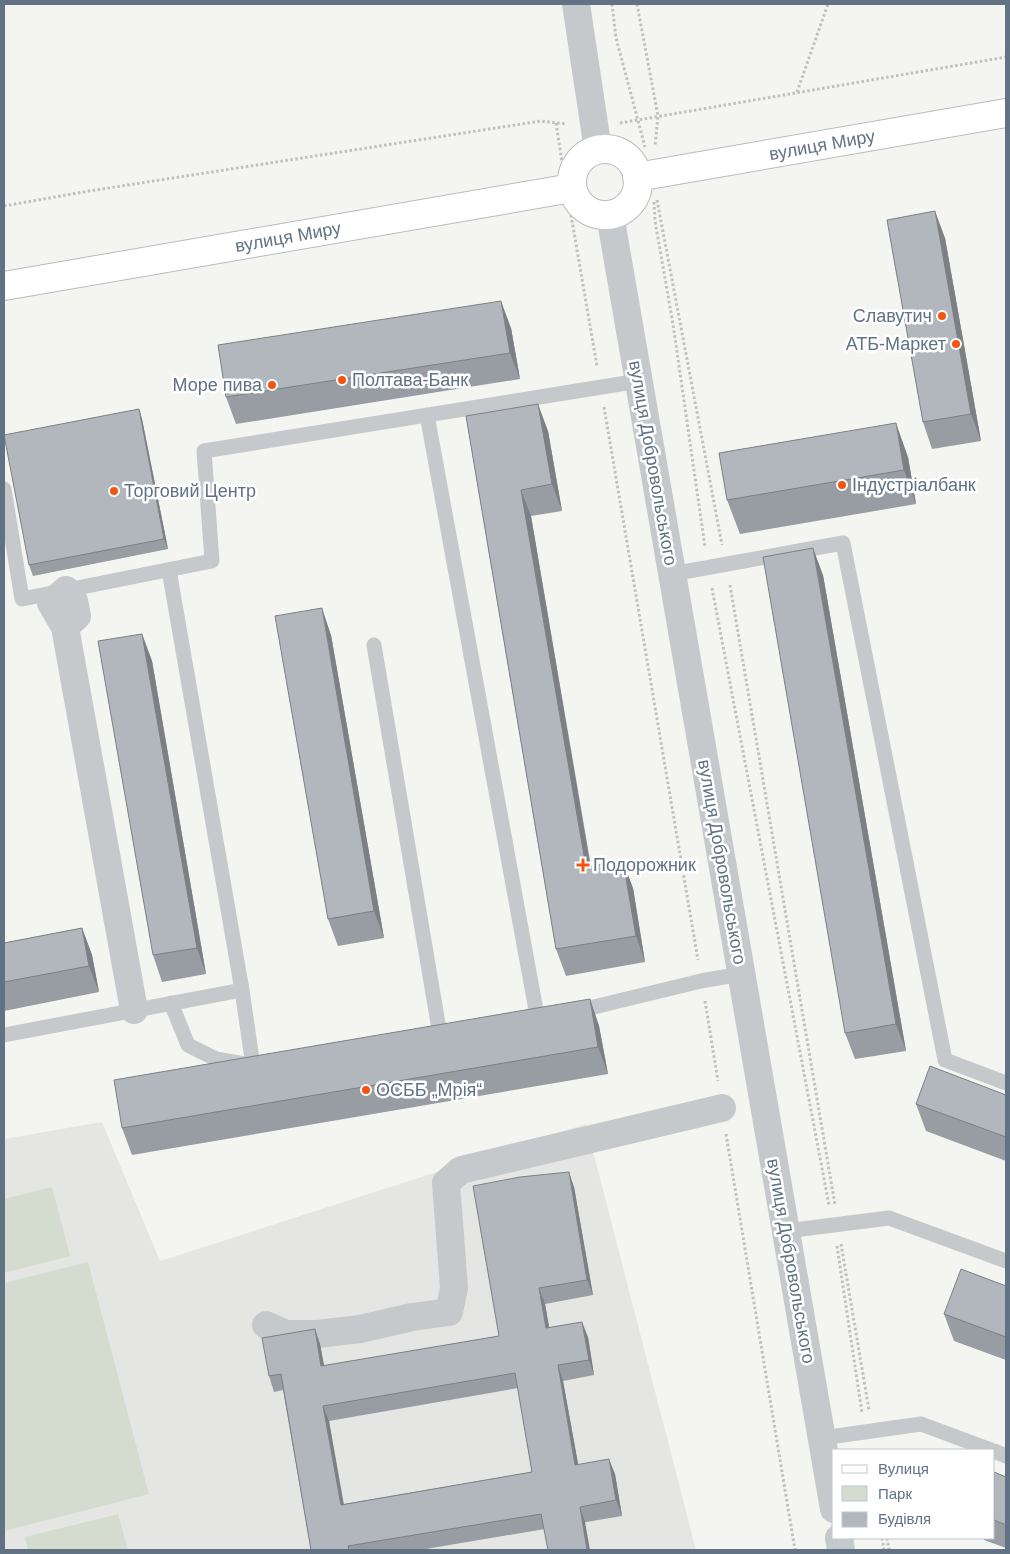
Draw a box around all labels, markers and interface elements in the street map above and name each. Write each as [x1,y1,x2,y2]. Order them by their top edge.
street label: вулиця Миру [767,126,877,164]
street label: вулиця Миру [233,218,343,256]
place label: Славутич [853,306,932,326]
marker: Славутич [936,310,948,322]
place label: АТБ-Маркет [846,334,946,354]
marker: АТБ-Маркет [950,338,962,350]
street label: вулиця Добровольського [625,359,681,567]
place label: Полтава-Банк [352,370,468,390]
marker: Полтава-Банк [336,374,348,386]
place label: Море пива [173,375,263,395]
marker: Море пива [266,379,278,391]
place label: Індустріалбанк [852,475,976,495]
marker: Індустріалбанк [836,479,848,491]
place label: Торговий Центр [124,481,256,501]
marker: Торговий Центр [108,485,120,497]
street label: вулиця Добровольського [694,758,750,966]
place label: Подорожник [593,855,696,875]
marker: Подорожник [577,859,589,871]
place label: ОСББ „Мрія“ [376,1080,482,1100]
marker: ОСББ „Мрія“ [360,1084,372,1096]
street label: вулиця Добровольського [763,1157,819,1365]
legend [832,1449,995,1539]
text: Вулиця [878,1460,929,1477]
text: Парк [878,1485,912,1502]
text: Будівля [878,1510,931,1527]

